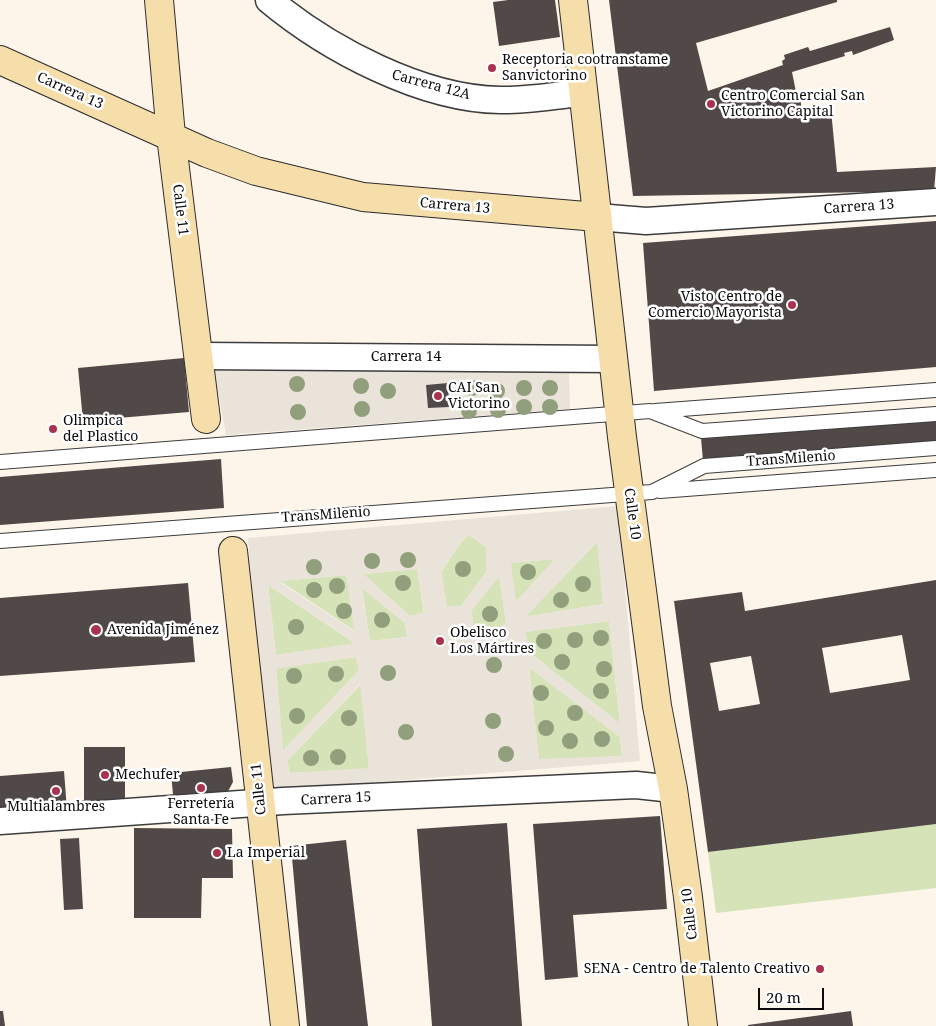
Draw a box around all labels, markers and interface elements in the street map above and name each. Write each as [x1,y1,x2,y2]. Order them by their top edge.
place label: Receptoria cootranstame Sanvictorino [502,52,668,84]
marker: Receptoria cootranstame Sanvictorino [486,62,498,74]
street label: Carrera 12A [390,66,472,104]
street label: Carrera 13 [34,69,106,113]
place label: Centro Comercial San Victorino Capital [721,88,865,120]
marker: Centro Comercial San Victorino Capital [705,98,717,110]
street label: Calle 11 [168,183,192,237]
street label: Carrera 13 [419,195,491,217]
street label: Carrera 13 [823,196,895,218]
place label: Visto Centro de Comercio Mayorista [648,289,782,322]
marker: Visto Centro de Comercio Mayorista [786,299,798,311]
street label: Carrera 14 [371,349,441,365]
place label: CAI San Victorino [448,380,510,412]
marker: CAI San Victorino [432,390,444,402]
place label: Olimpica del Plastico [63,413,138,446]
marker: Olimpica del Plastico [47,423,59,435]
street label: TransMilenio [746,448,836,470]
street label: Calle 10 [620,487,644,541]
street label: TransMilenio [281,504,371,526]
place label: Avenida Jiménez [107,622,219,638]
marker: Avenida Jiménez [89,623,103,637]
place label: Obelisco Los Mártires [450,625,534,658]
marker: Obelisco Los Mártires [434,635,446,647]
street label: Calle 11 [248,762,270,816]
place label: Mechufer [115,767,180,783]
marker: Mechufer [99,769,111,781]
marker: Ferretería Santa Fe [195,782,207,794]
marker: Multialambres [50,785,62,797]
street label: Carrera 15 [300,789,372,809]
place label: Ferretería Santa Fe [167,796,235,829]
place label: Multialambres [7,799,105,815]
place label: La Imperial [227,845,305,861]
marker: La Imperial [211,847,223,859]
street label: Calle 10 [678,887,702,941]
place label: SENA - Centro de Talento Creativo [584,961,810,977]
marker: SENA - Centro de Talento Creativo [814,963,826,975]
scale bar [761,978,827,1010]
text: 20 m [766,987,801,1007]

